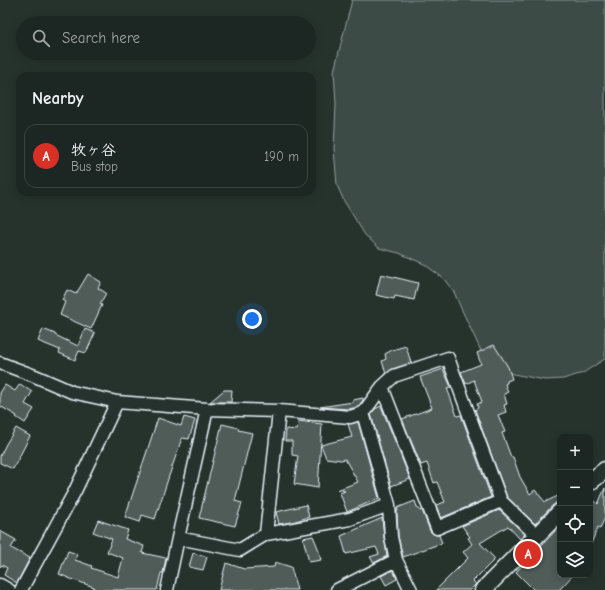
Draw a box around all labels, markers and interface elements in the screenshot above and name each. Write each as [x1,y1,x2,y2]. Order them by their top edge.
search box [16,16,316,60]
icon: search [30,27,52,49]
text: Search here [62,29,140,47]
text: Nearby [32,89,83,108]
text: 牧ヶ谷 [71,141,116,159]
text: A [42,149,50,164]
text: 190 m [264,149,299,164]
text: Bus stop [71,159,118,174]
your location [242,309,262,329]
map controls [557,434,593,578]
button: + [557,434,593,470]
button: − [557,470,593,506]
button: locate [557,506,593,542]
pin: A [515,539,541,569]
button: layers [557,542,593,578]

